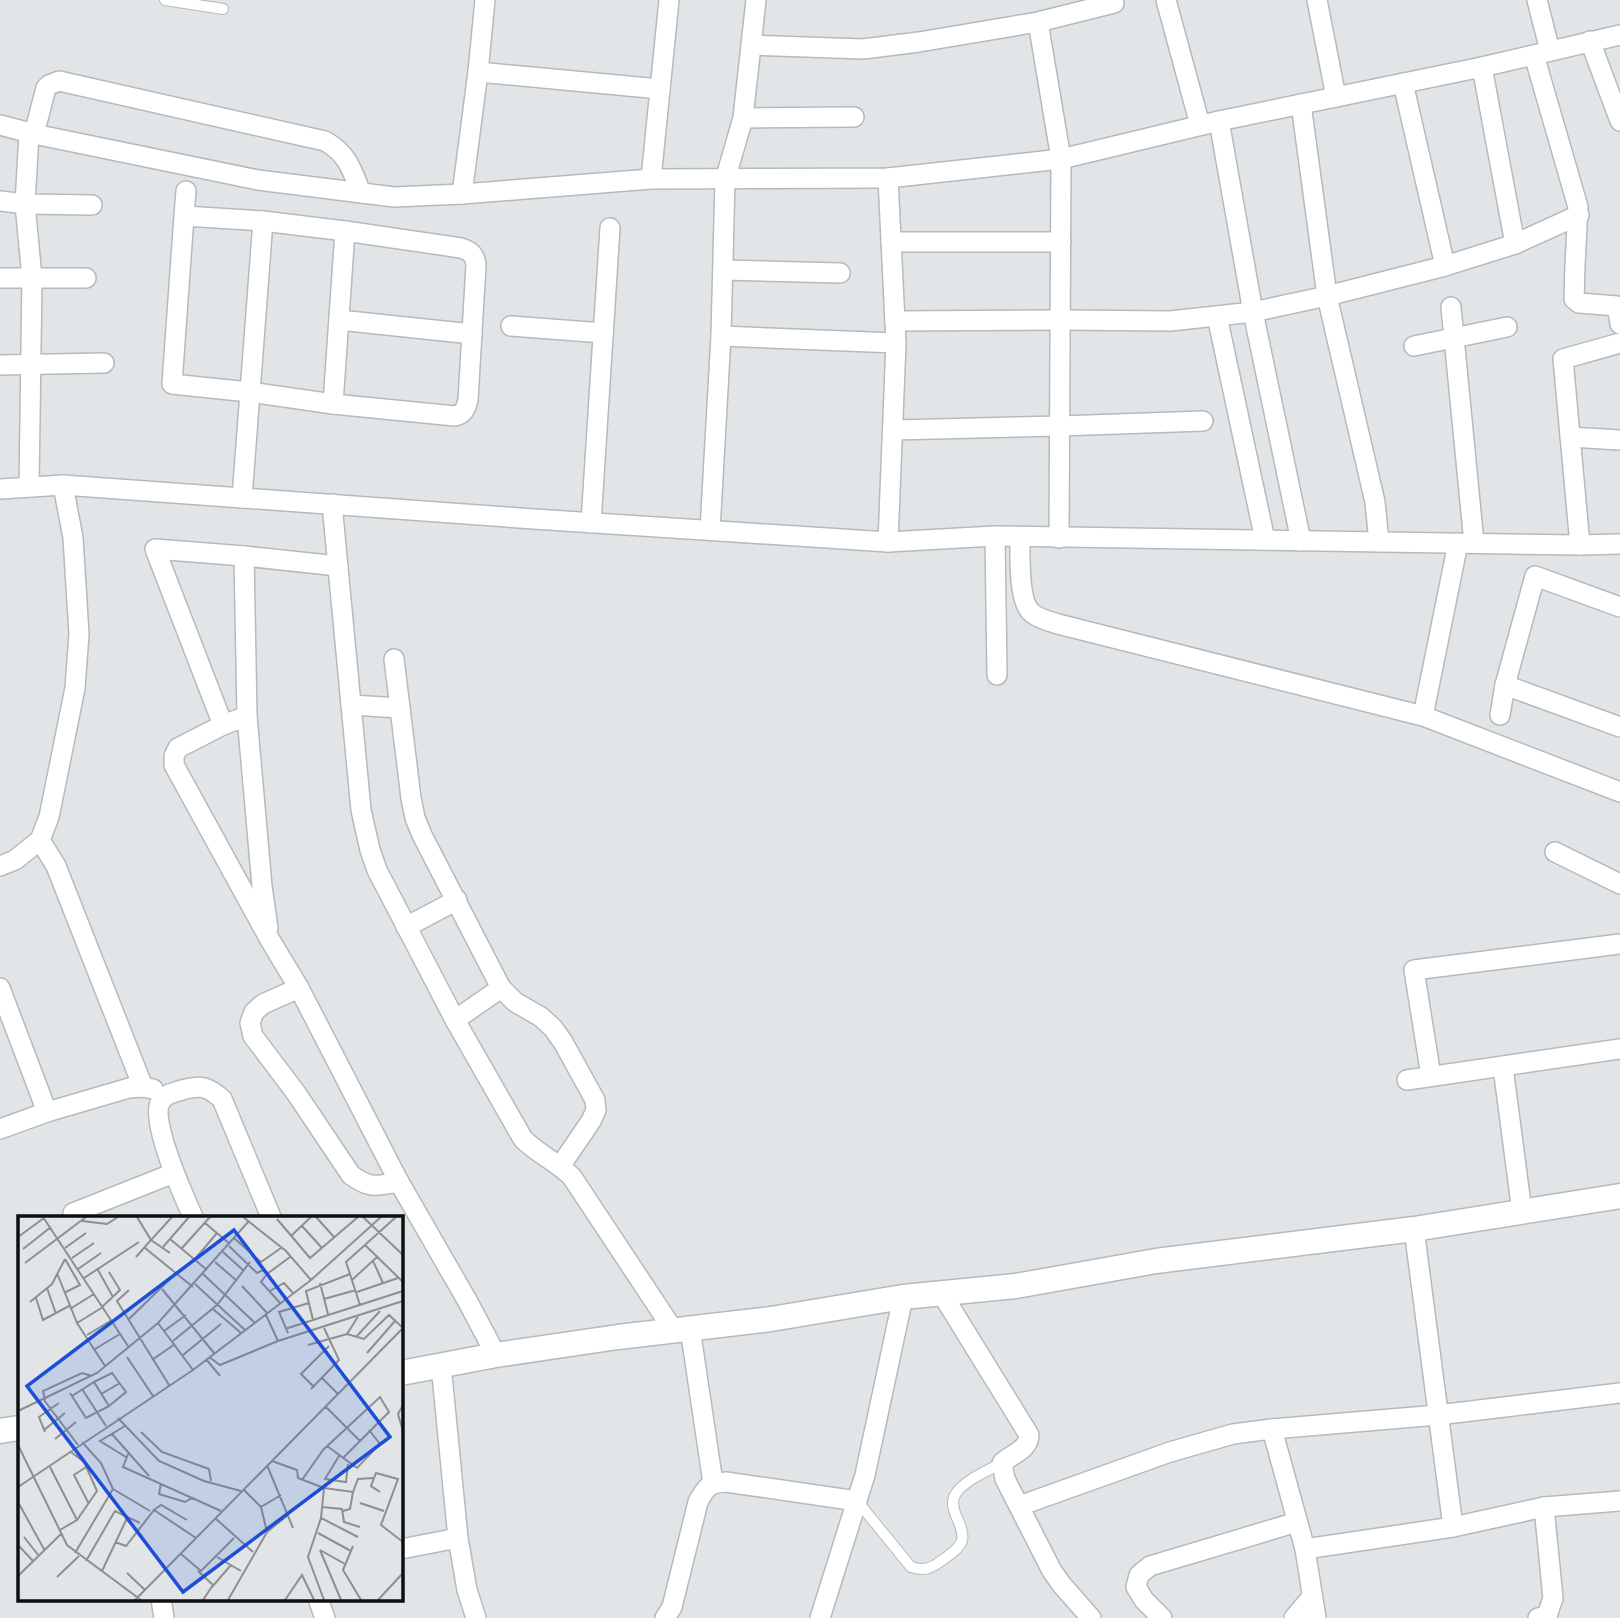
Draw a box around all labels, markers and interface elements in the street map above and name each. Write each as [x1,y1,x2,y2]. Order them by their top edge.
inset map [18,1216,402,1600]

